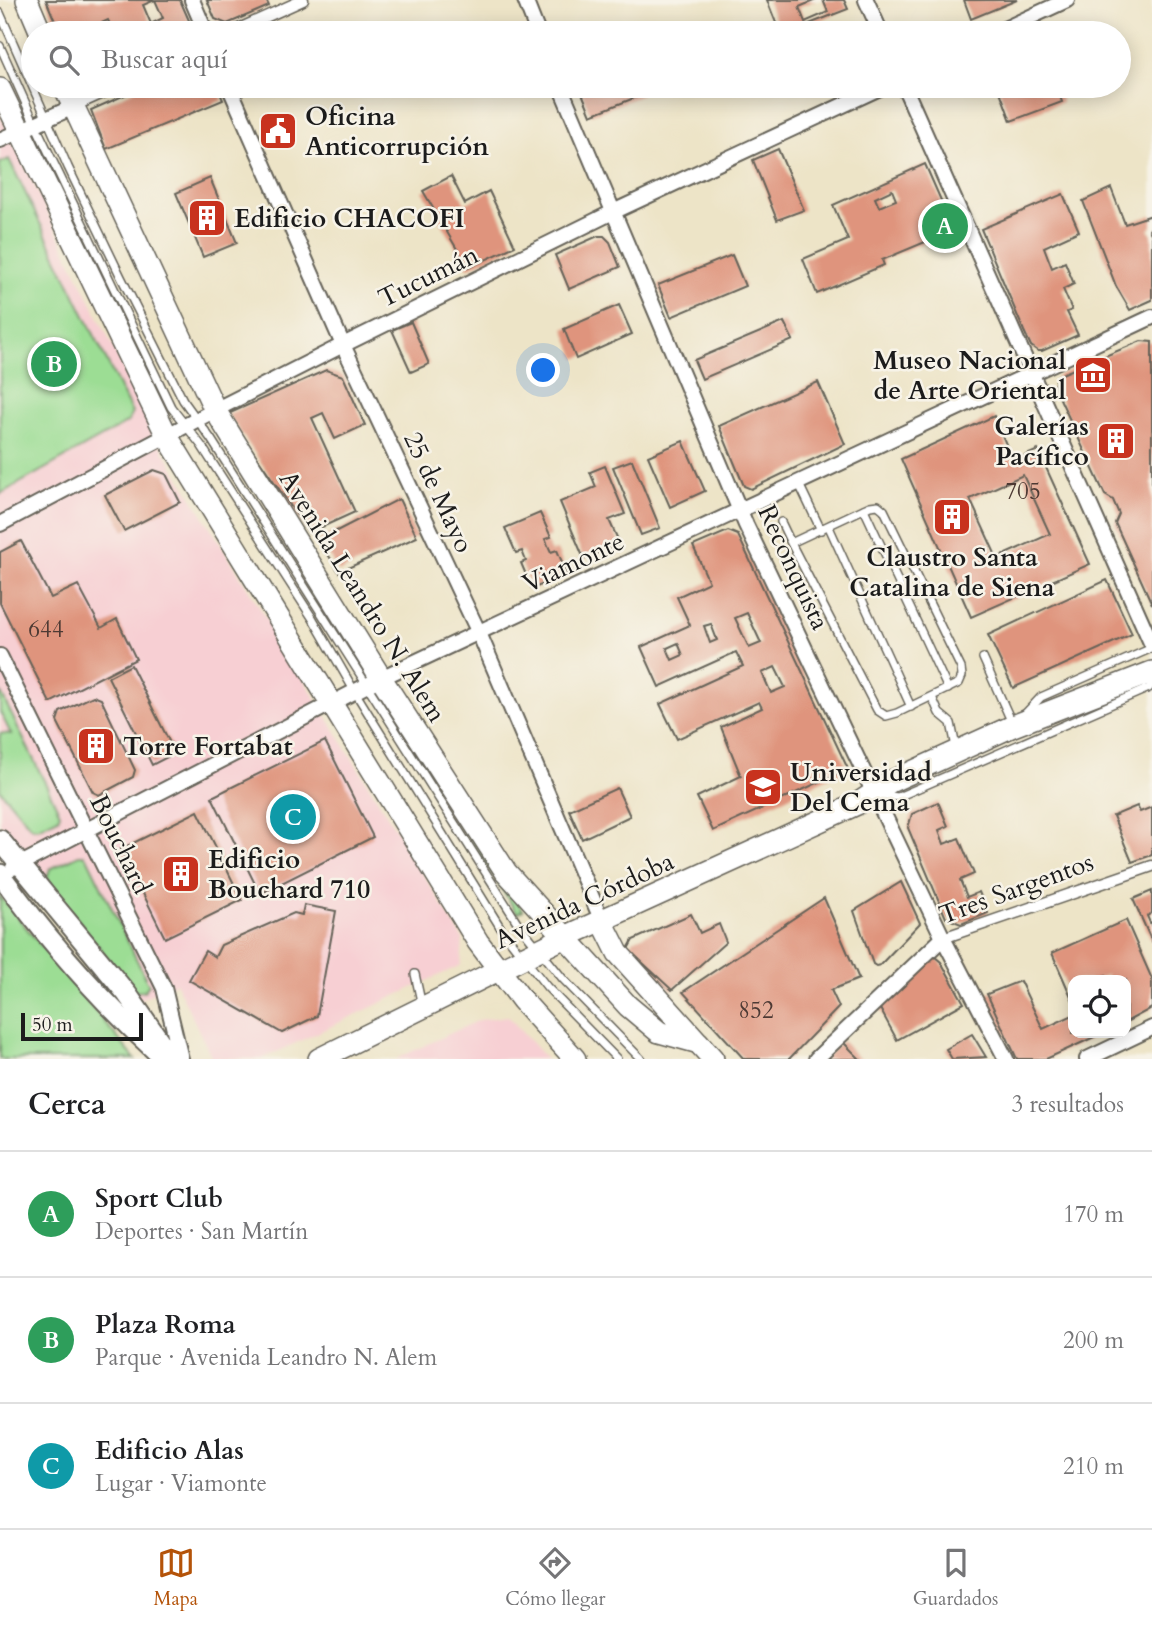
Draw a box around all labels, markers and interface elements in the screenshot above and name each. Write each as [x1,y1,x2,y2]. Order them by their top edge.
search box [21,21,1131,98]
icon: search [45,41,83,79]
text: Buscar aquí [101,42,228,77]
place label: Oficina Anticorrupción [305,99,489,164]
public building icon: Oficina Anticorrupción [257,110,299,152]
building icon: Edificio CHACOFI [186,197,228,239]
pin: A [922,200,968,252]
place label: Edificio CHACOFI [234,201,465,236]
street label: Tucumán [372,237,484,316]
pin: B [31,338,77,390]
place label: Museo Nacional de Arte Oriental [873,343,1066,408]
your location [526,353,560,387]
museum icon: Museo Nacional de Arte Oriental [1072,354,1114,396]
place label: Galerías Pacífico [994,409,1089,474]
building icon: Galerías Pacífico [1095,420,1137,462]
street label: 25 de Mayo [395,426,482,558]
street label: Avenida Leandro N. Alem [271,464,454,729]
house number: 705 [1005,476,1041,507]
building icon: Claustro Santa Catalina de Siena [931,496,973,538]
street label: Reconquista [749,499,838,635]
street label: Viamonte [517,524,630,601]
place label: Claustro Santa Catalina de Siena [849,540,1055,605]
house number: 644 [28,614,64,645]
building icon: Torre Fortabat [75,725,117,767]
place label: Torre Fortabat [123,729,293,764]
place label: Universidad Del Cema [790,755,932,820]
school or university icon: Universidad Del Cema [742,766,784,808]
street label: Bouchard [81,789,160,900]
pin: C [270,791,316,843]
place label: Edificio Bouchard 710 [208,842,370,907]
street label: Avenida Córdoba [489,844,680,957]
street label: Tres Sargentos [934,844,1098,933]
building icon: Edificio Bouchard 710 [160,853,202,895]
map controls [1068,975,1131,1038]
button: locate [1068,975,1131,1038]
house number: 852 [738,995,774,1026]
scale bar [21,1010,144,1042]
text: 50 m [32,1012,73,1038]
text: Cerca [28,1084,106,1125]
text: 3 resultados [1011,1089,1124,1120]
text: Sport Club [95,1181,223,1216]
text: A [42,1199,60,1230]
text: 170 m [1063,1199,1124,1230]
text: Deportes · San Martín [95,1216,308,1247]
text: Plaza Roma [95,1307,236,1342]
text: B [43,1325,59,1356]
text: 200 m [1063,1325,1124,1356]
text: Parque · Avenida Leandro N. Alem [95,1342,437,1373]
text: Edificio Alas [95,1433,244,1468]
text: C [42,1451,60,1482]
text: 210 m [1063,1451,1124,1482]
text: Lugar · Viamonte [95,1468,267,1499]
tab: Mapa [154,1544,198,1612]
tab: Cómo llegar [505,1544,606,1612]
tab: Guardados [913,1544,998,1612]

